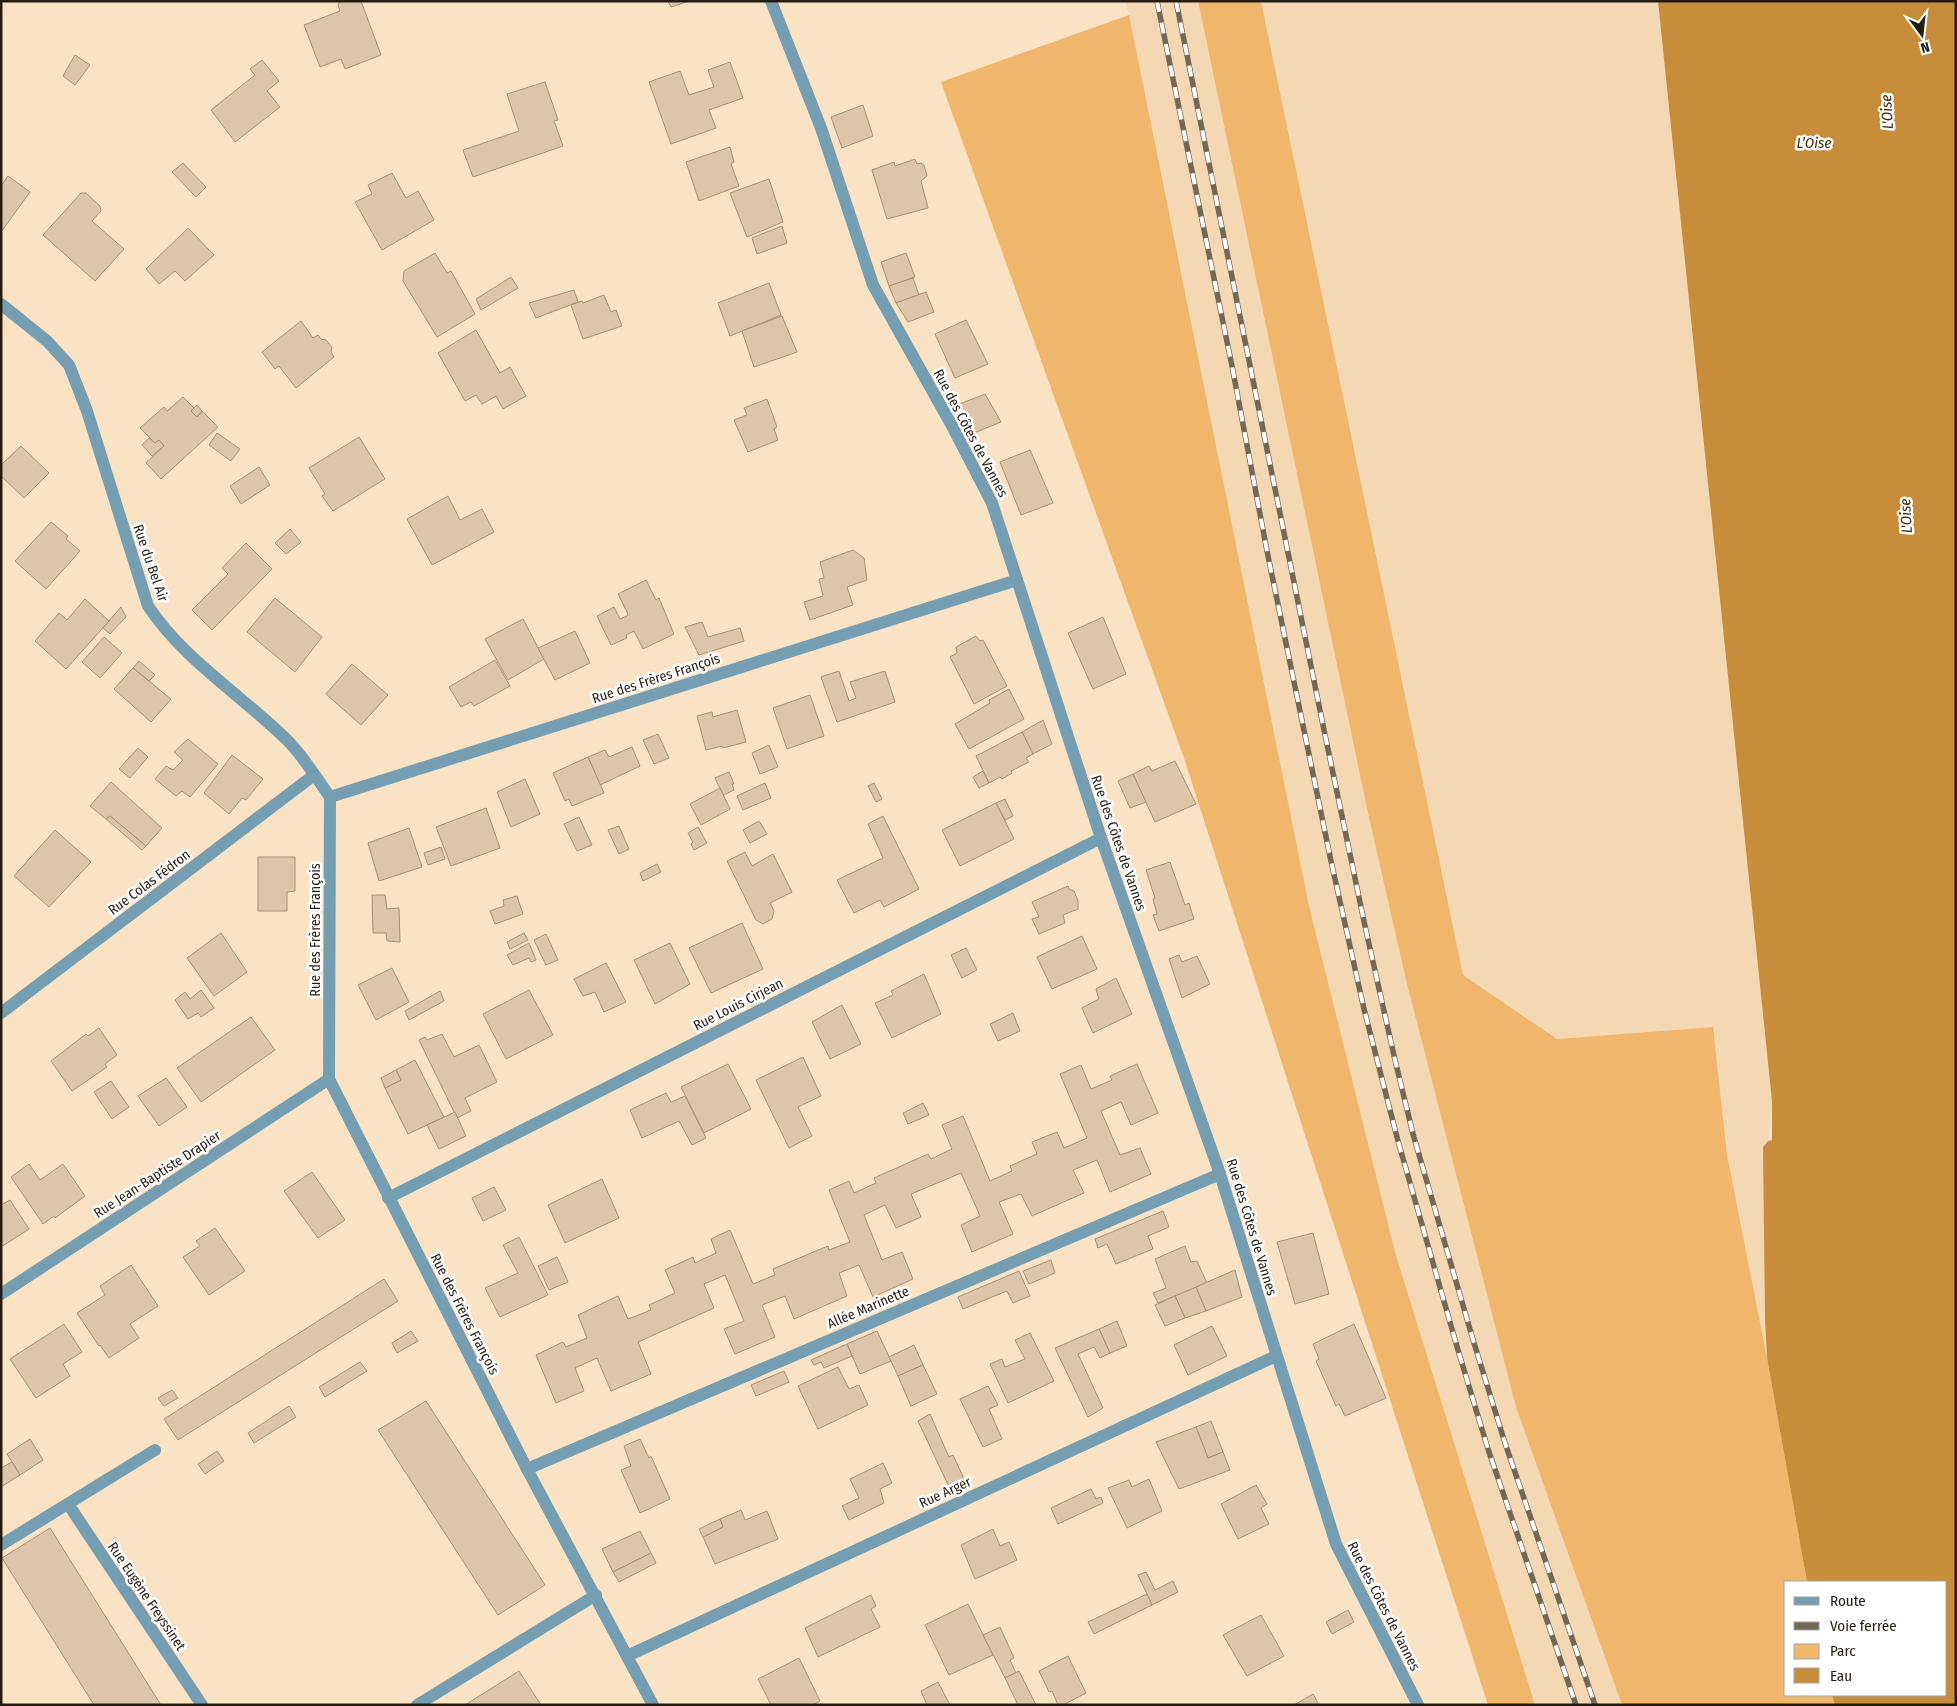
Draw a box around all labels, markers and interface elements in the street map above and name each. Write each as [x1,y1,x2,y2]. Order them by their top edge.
north arrow [1897,10,1947,60]
text: N [1919,38,1931,56]
water label: L'Oise [1877,94,1897,130]
water label: L’Oise [1797,134,1831,152]
street label: Rue des Côtes de Vannes [930,366,1011,500]
water label: L'Oise [1896,498,1916,534]
street label: Rue du Bel Air [129,522,172,604]
street label: Rue des Frères François [590,650,722,707]
street label: Rue des Côtes de Vannes [1087,773,1150,913]
street label: Rue Colas Fédron [105,846,194,919]
street label: Rue des Frères François [307,863,324,997]
street label: Rue Louis Cirjean [690,975,786,1034]
street label: Rue Jean-Baptiste Drapier [91,1127,224,1222]
street label: Rue des Côtes de Vannes [1223,1157,1280,1298]
street label: Rue des Frères François [427,1251,502,1378]
street label: Allée Marinette [825,1283,912,1332]
street label: Rue Arger [917,1473,974,1512]
street label: Rue Eugène Freyssinet [104,1539,189,1654]
street label: Rue des Côtes de Vannes [1344,1539,1423,1674]
legend [1784,1581,1947,1696]
text: Route [1830,1592,1866,1610]
text: Voie ferrée [1830,1617,1897,1635]
text: Parc [1830,1642,1856,1660]
text: Eau [1830,1667,1852,1685]

